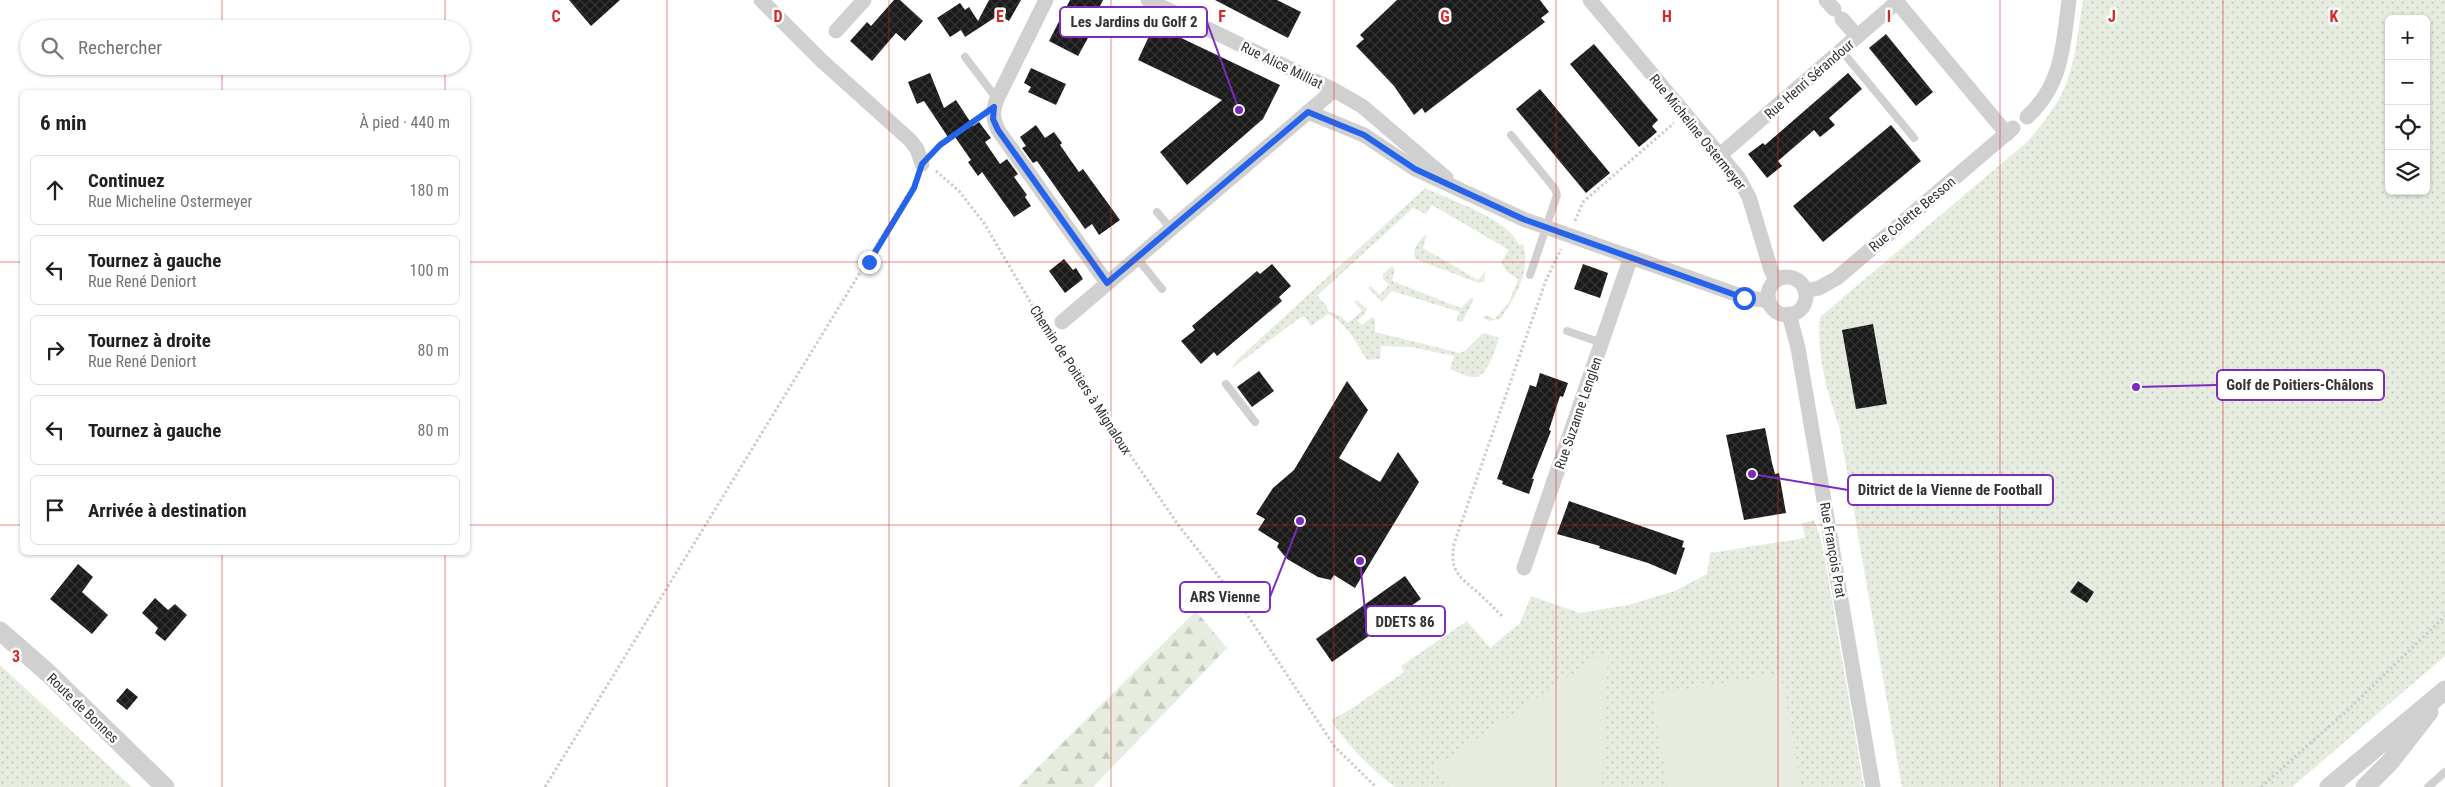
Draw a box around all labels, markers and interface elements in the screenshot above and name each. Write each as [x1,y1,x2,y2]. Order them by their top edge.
text: C [551,7,561,26]
text: D [773,7,783,26]
text: E [996,7,1004,26]
callout: Les Jardins du Golf 2 [1060,7,1207,37]
text: F [1218,7,1226,26]
text: G [1440,7,1450,26]
text: H [1662,7,1672,26]
text: I [1887,7,1891,26]
text: J [2108,7,2116,26]
text: K [2330,7,2339,26]
text: Les Jardins du Golf 2 [1071,13,1197,31]
map controls [2385,15,2430,195]
button: + [2385,15,2430,60]
search box [20,20,470,75]
icon: search [38,34,66,62]
text: Rechercher [78,36,162,59]
street label: Rue Henri Sérandour [1761,36,1857,122]
street label: Rue Alice Milliat [1238,38,1326,92]
button: − [2385,60,2430,105]
street label: Rue Micheline Ostermeyer [1647,71,1749,193]
button: locate [2385,105,2430,150]
text: 6 min [40,111,87,135]
text: À pied · 440 m [359,113,450,132]
button: layers [2385,150,2430,195]
text: Continuez [88,169,165,192]
street label: Rue Colette Besson [1866,173,1958,255]
icon: ahead [41,176,69,204]
text: 180 m [410,181,449,200]
text: Rue Micheline Ostermeyer [88,192,252,211]
text: Tournez à gauche [88,249,221,272]
route end [858,251,881,274]
icon: left [41,256,69,284]
text: 100 m [410,261,449,280]
text: Rue René Deniort [88,272,196,291]
route start [1733,287,1756,310]
street label: Chemin de Poitiers à Mignaloux [1027,302,1135,458]
text: Tournez à droite [88,329,211,352]
icon: right [41,336,69,364]
text: 80 m [417,341,449,360]
text: Rue René Deniort [88,352,196,371]
street label: Rue Suzanne Lenglen [1551,355,1605,471]
callout: Golf de Poitiers-Châlons [2217,370,2384,400]
text: Golf de Poitiers-Châlons [2226,376,2374,394]
icon: left [41,416,69,444]
text: Tournez à gauche [88,419,221,442]
text: 80 m [417,421,449,440]
callout: Ditrict de la Vienne de Football [1848,475,2053,505]
text: Ditrict de la Vienne de Football [1858,481,2042,499]
icon: arrive [41,496,69,524]
text: Arrivée à destination [88,499,247,522]
street label: Rue François Prat [1817,501,1849,599]
callout: ARS Vienne [1180,582,1270,612]
text: ARS Vienne [1190,588,1260,606]
callout: DDETS 86 [1366,606,1445,636]
text: DDETS 86 [1375,613,1435,631]
text: 3 [12,647,20,666]
street label: Route de Bonnes [44,670,122,746]

